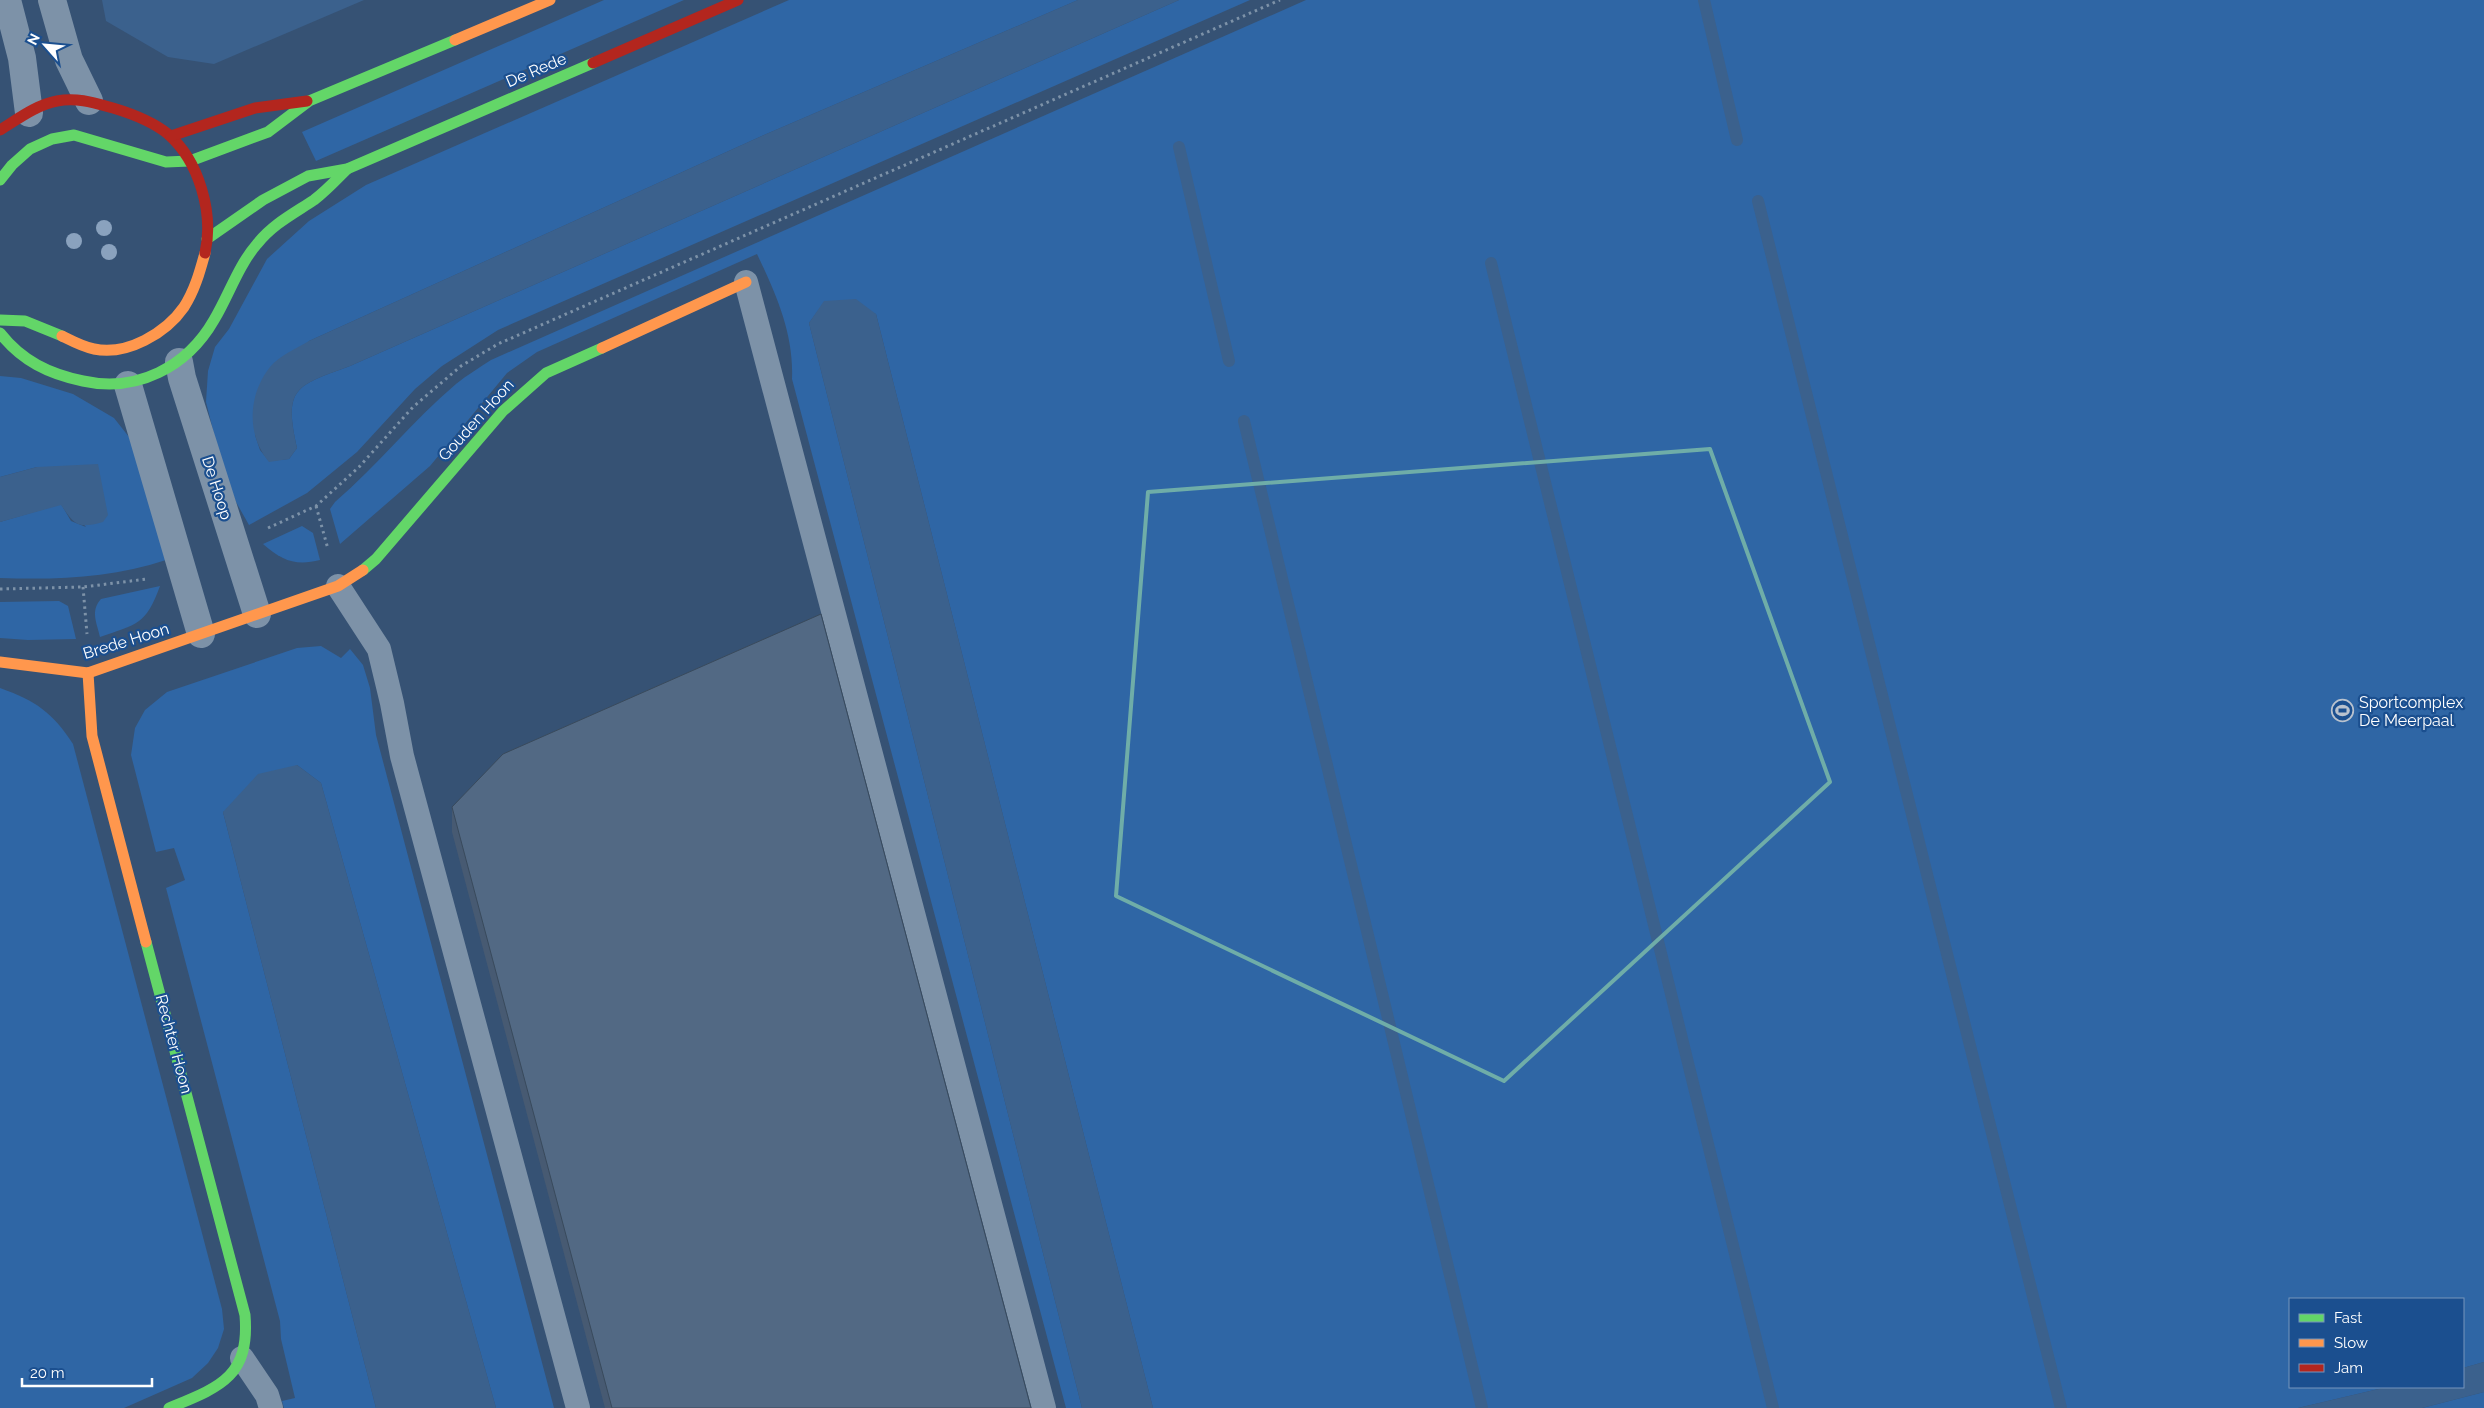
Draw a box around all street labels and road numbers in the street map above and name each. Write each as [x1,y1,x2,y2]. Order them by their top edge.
street label: De Rede [503,49,569,91]
street label: Gouden Hoon [434,375,518,465]
street label: De Hoop [198,454,236,522]
street label: Brede Hoon [81,619,171,663]
street label: Rechter Hoon [152,992,196,1096]

